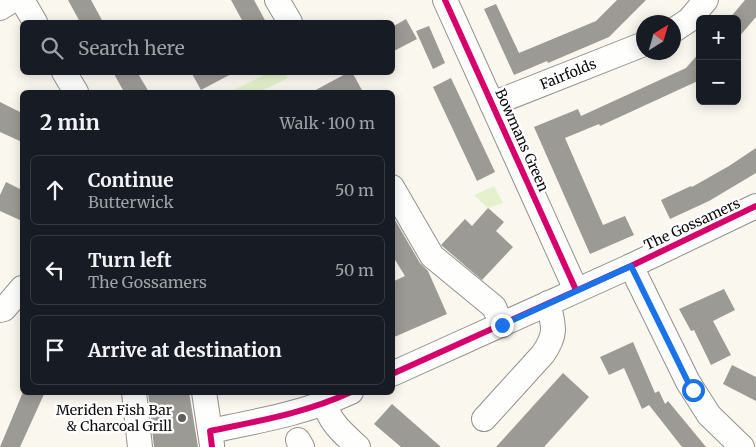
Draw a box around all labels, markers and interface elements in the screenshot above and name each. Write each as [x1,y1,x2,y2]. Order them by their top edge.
north arrow [636,15,681,60]
map controls [696,15,741,105]
button: + [696,15,741,60]
search box [20,20,395,75]
icon: search [38,34,66,62]
text: Search here [78,36,185,60]
street label: Fairfolds [537,55,599,93]
button: − [696,60,741,105]
street label: Bowmans Green [491,86,553,194]
text: 2 min [40,109,100,136]
text: Walk · 100 m [280,113,375,133]
text: Continue [88,168,174,192]
icon: ahead [41,176,69,204]
text: 50 m [335,180,374,200]
text: Butterwick [88,192,174,212]
street label: The Gossamers [641,194,743,254]
text: Turn left [88,248,172,272]
icon: left [41,256,69,284]
text: 50 m [335,260,374,280]
text: The Gossamers [88,272,207,292]
route end [491,314,514,337]
icon: arrive [41,336,69,364]
text: Arrive at destination [88,338,282,362]
route start [682,379,705,402]
place label: Meriden Fish Bar & Charcoal Grill [56,401,173,435]
marker: Meriden Fish Bar & Charcoal Grill [176,412,188,424]

